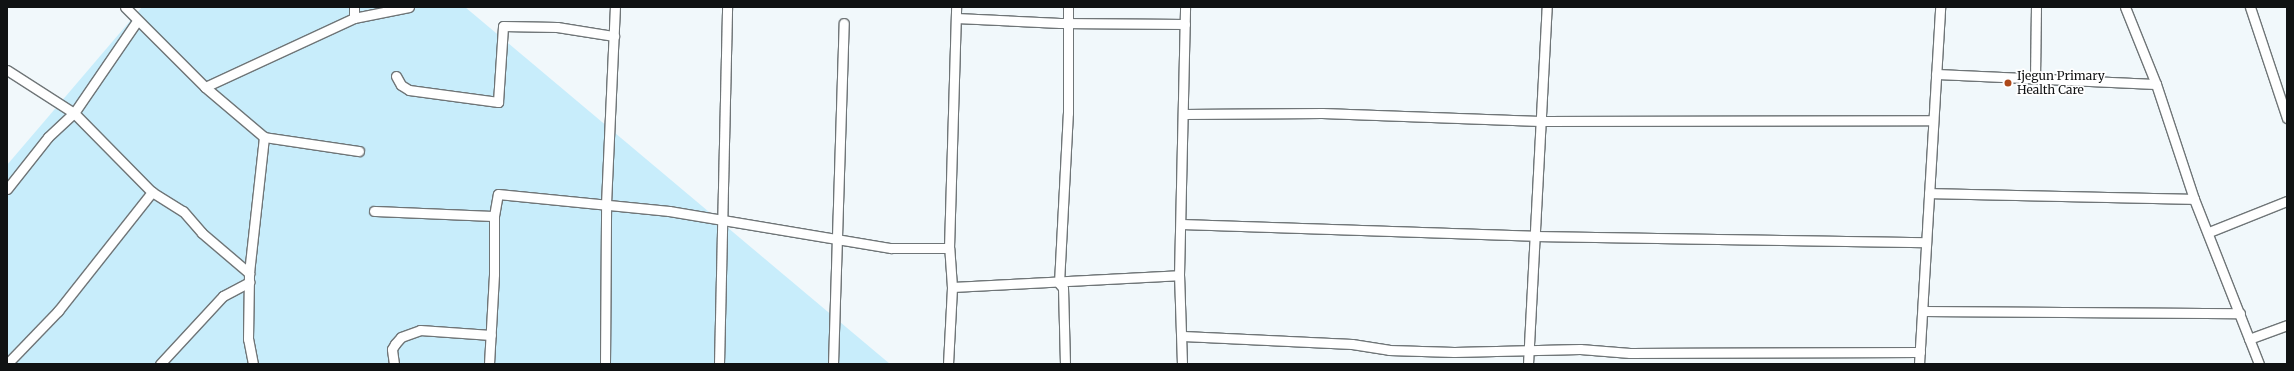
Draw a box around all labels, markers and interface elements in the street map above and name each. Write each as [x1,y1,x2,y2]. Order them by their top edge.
place label: Ijegun Primary Health Care [2017,69,2105,97]
marker: Ijegun Primary Health Care [2002,77,2014,89]

